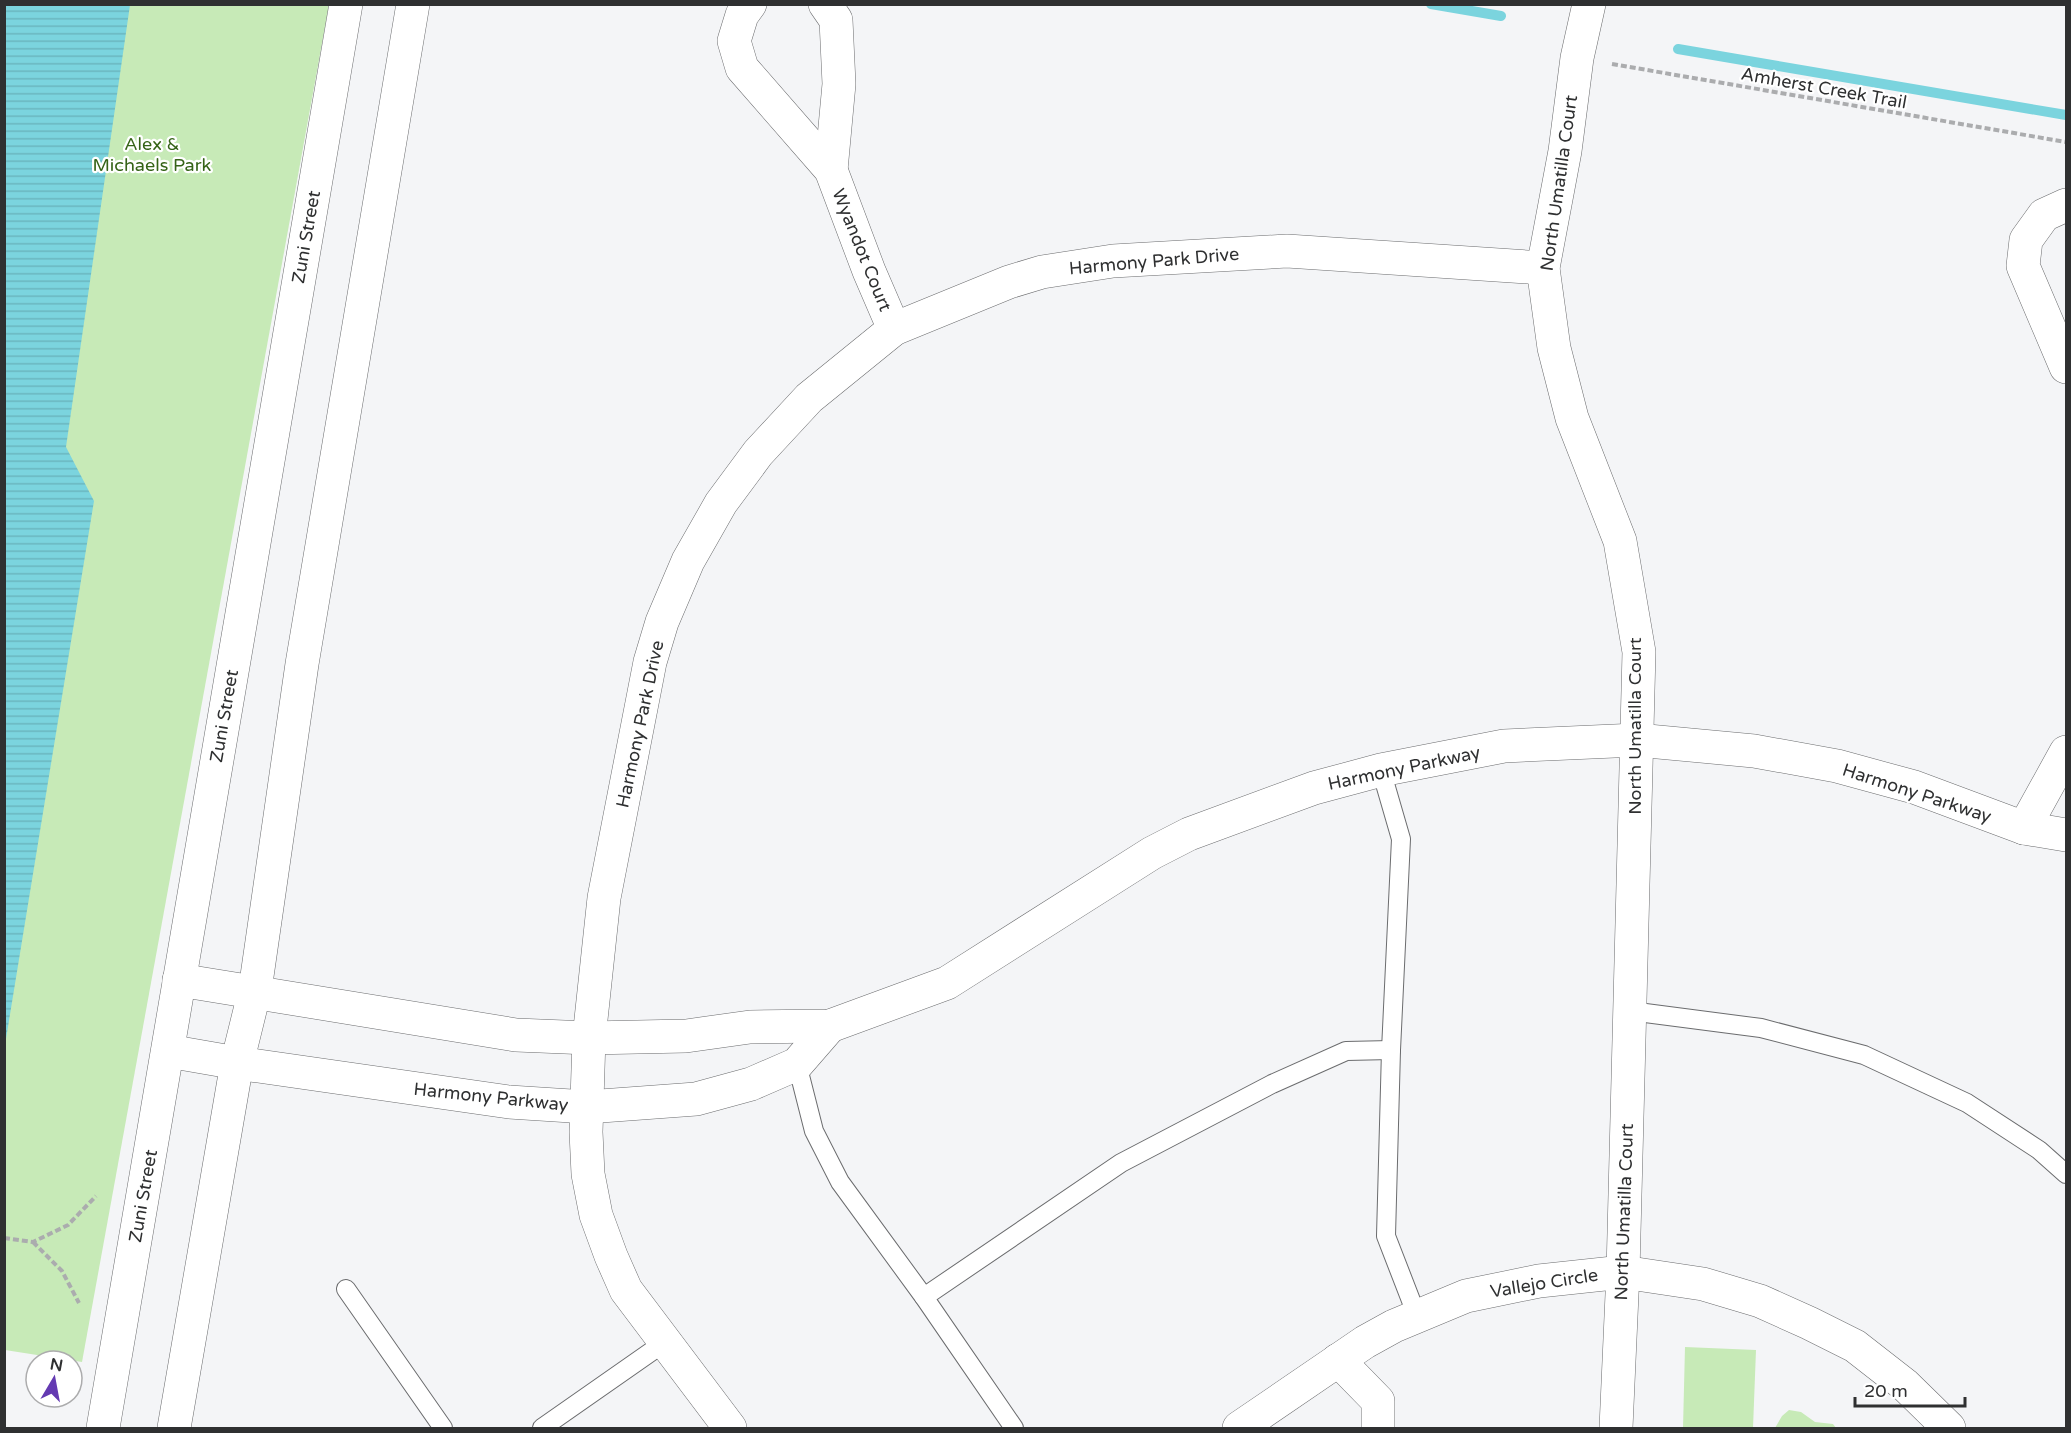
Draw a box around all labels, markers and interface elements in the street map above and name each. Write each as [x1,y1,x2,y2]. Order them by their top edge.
street label: Amherst Creek Trail [1739,63,1909,113]
street label: North Umatilla Court [1536,94,1582,272]
park label: Alex & Michaels Park [93,133,212,176]
street label: Wyandot Court [827,185,897,315]
street label: Zuni Street [287,189,325,285]
street label: Harmony Park Drive [1068,243,1240,279]
street label: North Umatilla Court [1624,637,1646,815]
street label: Harmony Park Drive [611,638,669,810]
street label: Zuni Street [205,668,243,764]
street label: Harmony Parkway [1326,741,1483,795]
street label: Harmony Parkway [1840,759,1995,828]
street label: Harmony Parkway [413,1078,570,1116]
street label: North Umatilla Court [1610,1123,1638,1301]
street label: Zuni Street [124,1148,162,1244]
street label: Vallejo Circle [1489,1264,1599,1302]
north arrow [24,1349,84,1409]
text: N [48,1354,64,1376]
scale bar [1855,1370,1964,1408]
text: 20 m [1864,1380,1908,1402]

